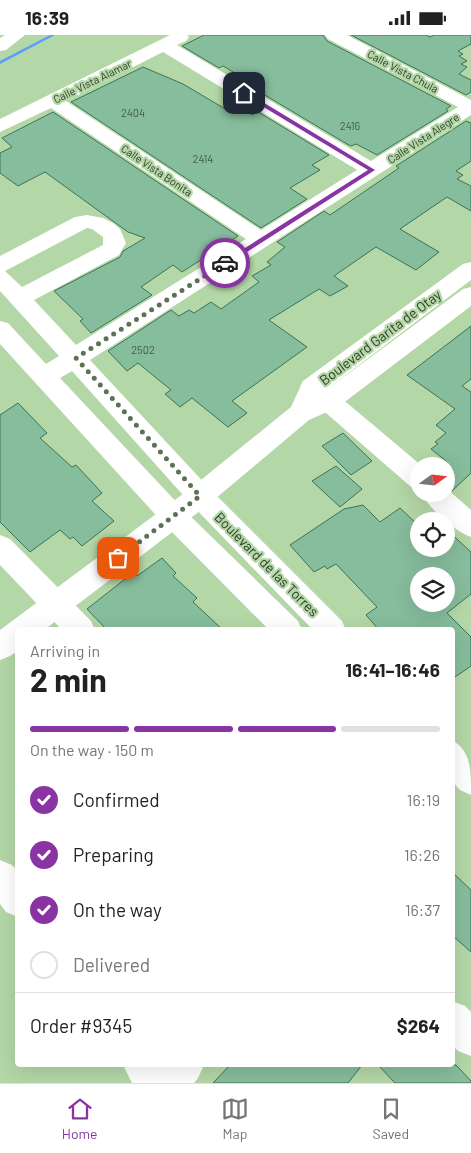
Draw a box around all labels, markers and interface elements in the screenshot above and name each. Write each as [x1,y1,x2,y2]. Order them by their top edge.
text: 16:39 [25,6,69,29]
street label: Calle Vista Chula [365,47,441,95]
street label: Calle Vista Alamar [51,56,133,106]
pin [223,72,265,114]
icon: home [230,79,258,107]
house number: 2404 [121,106,145,119]
street label: Calle Vista Alegre [385,110,461,166]
house number: 2416 [340,119,361,132]
street label: Calle Vista Bonita [119,141,195,199]
house number: 2414 [193,152,213,165]
courier [200,238,250,288]
icon: car [211,249,239,277]
street label: Boulevard Garita de Otay [316,285,445,388]
house number: 2502 [131,343,155,356]
north arrow [410,457,455,503]
map controls [410,457,455,612]
street label: Boulevard de las Torres [211,508,323,620]
button: locate [410,512,455,557]
pin [97,537,139,579]
icon: bag [104,544,132,572]
button: layers [410,567,455,612]
text: Arriving in [30,641,100,660]
text: 16:41–16:46 [345,658,440,681]
text: 2 min [30,660,107,698]
text: On the way · 150 m [30,740,154,759]
icon: check [30,786,58,814]
text: Confirmed [73,788,160,811]
text: 16:19 [407,790,440,809]
icon: check [30,841,58,869]
text: Preparing [73,843,154,866]
text: 16:26 [404,845,440,864]
icon: check [30,896,58,924]
text: On the way [73,898,162,921]
text: 16:37 [405,900,440,919]
text: Delivered [73,953,150,976]
text: Order #9345 [30,1014,132,1037]
text: $264 [397,1014,440,1037]
tab: Home [62,1095,97,1142]
tab: Map [221,1095,249,1142]
tab: Saved [372,1095,409,1142]

